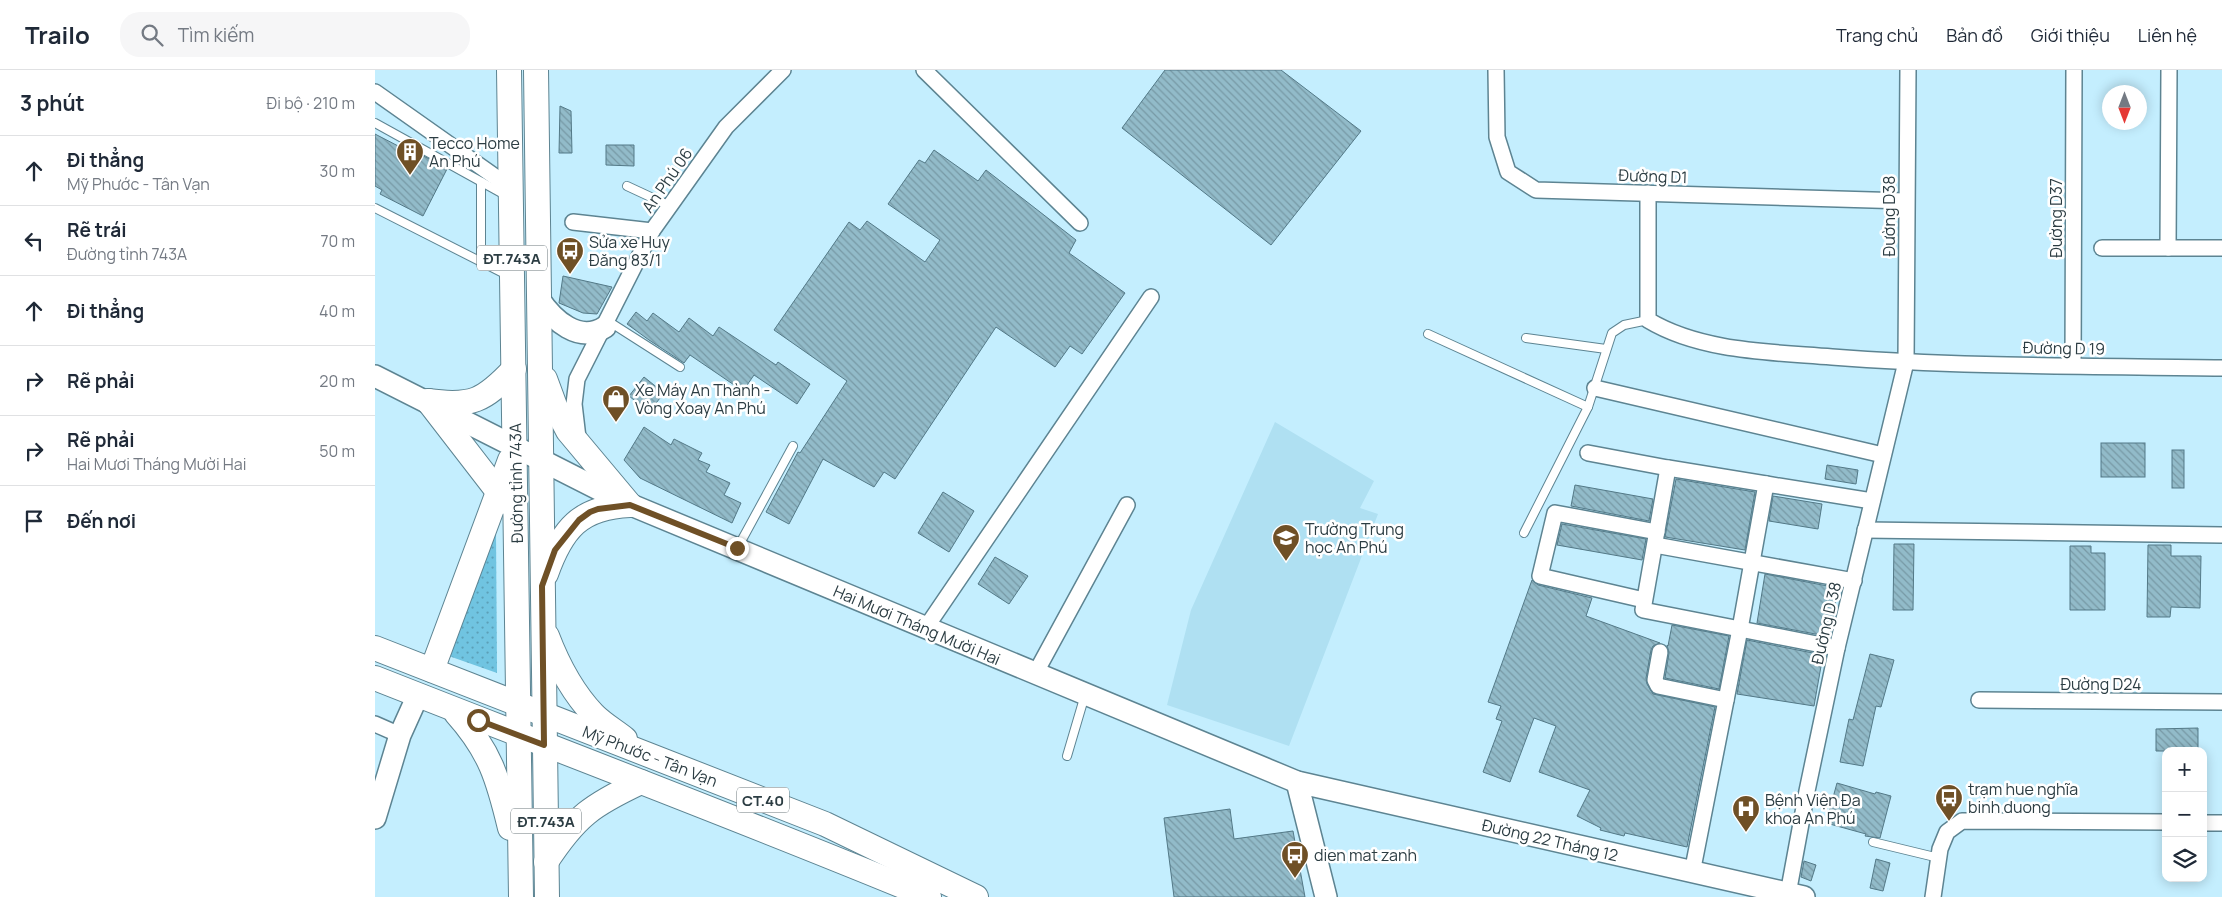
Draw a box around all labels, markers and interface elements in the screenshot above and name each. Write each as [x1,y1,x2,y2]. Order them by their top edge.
search box [120,12,470,57]
text: Trailo [25,18,90,51]
icon: search [138,21,166,49]
text: Tìm kiếm [178,22,254,48]
text: Trang chủ [1836,23,1918,47]
text: Bản đồ [1946,23,2003,47]
text: Giới thiệu [2031,23,2110,47]
text: Liên hệ [2138,23,2197,47]
north arrow [2102,85,2147,130]
text: 3 phút [20,89,85,117]
text: Đi bộ · 210 m [267,92,355,114]
place label: Tecco Home An Phú [429,132,520,172]
building icon: Tecco Home An Phú [395,137,425,176]
street label: An Phú 06 [637,143,697,217]
text: Đi thẳng [67,147,144,173]
icon: ahead [20,157,48,185]
text: 30 m [320,160,355,182]
street label: Đường D1 [1618,164,1688,188]
text: Mỹ Phước - Tân Vạn [67,173,210,195]
street label: Đường D38 [1878,176,1900,256]
street label: Đường D37 [2045,178,2067,258]
text: Rẽ trái [67,217,127,243]
icon: left [20,227,48,255]
text: 70 m [320,230,355,252]
place label: Sửa xe Huy Đăng 83/1 [589,231,671,271]
bus stop icon: Sửa xe Huy Đăng 83/1 [555,236,585,275]
text: Đường tỉnh 743A [67,243,187,265]
road number: ĐT.743A [477,246,547,270]
icon: ahead [20,297,48,325]
text: Đi thẳng [67,298,144,324]
text: 40 m [319,300,355,322]
street label: Đường D 19 [2023,336,2105,360]
icon: right [20,367,48,395]
text: Rẽ phải [67,368,135,394]
text: 20 m [319,370,355,392]
place label: Xe Máy An Thành - Vòng Xoay An Phú [635,379,770,419]
shop icon: Xe Máy An Thành - Vòng Xoay An Phú [601,384,631,423]
street label: Đường tỉnh 743A [504,423,528,543]
text: Rẽ phải [67,427,135,453]
icon: right [20,437,48,465]
text: 50 m [319,440,355,462]
text: Hai Mươi Tháng Mười Hai [67,453,246,475]
icon: arrive [20,507,48,535]
text: Đến nơi [67,508,136,534]
place label: Trường Trung học An Phú [1305,518,1404,558]
school or university icon: Trường Trung học An Phú [1271,523,1301,562]
route end [726,537,749,560]
street label: Hai Mươi Tháng Mười Hai [830,580,1004,670]
street label: Đường D 38 [1806,580,1846,666]
street label: Đường D24 [2060,673,2142,695]
route start [467,709,490,732]
street label: Mỹ Phước - Tân Vạn [579,720,721,792]
map controls [2162,747,2207,882]
button: + [2162,747,2207,792]
place label: trạm hue nghĩa binh duong [1968,778,2078,818]
bus stop icon: trạm hue nghĩa binh duong [1934,783,1964,822]
road number: CT.40 [737,788,789,812]
place label: Bệnh Viện Đa khoa An Phú [1765,789,1861,829]
button: − [2162,792,2207,837]
hospital icon: Bệnh Viện Đa khoa An Phú [1731,794,1761,833]
road number: ĐT.743A [511,808,581,834]
street label: Đường 22 Tháng 12 [1480,814,1620,866]
button: layers [2162,837,2207,882]
bus stop icon: dien mat zanh [1280,840,1310,879]
place label: dien mat zanh [1314,844,1417,866]

